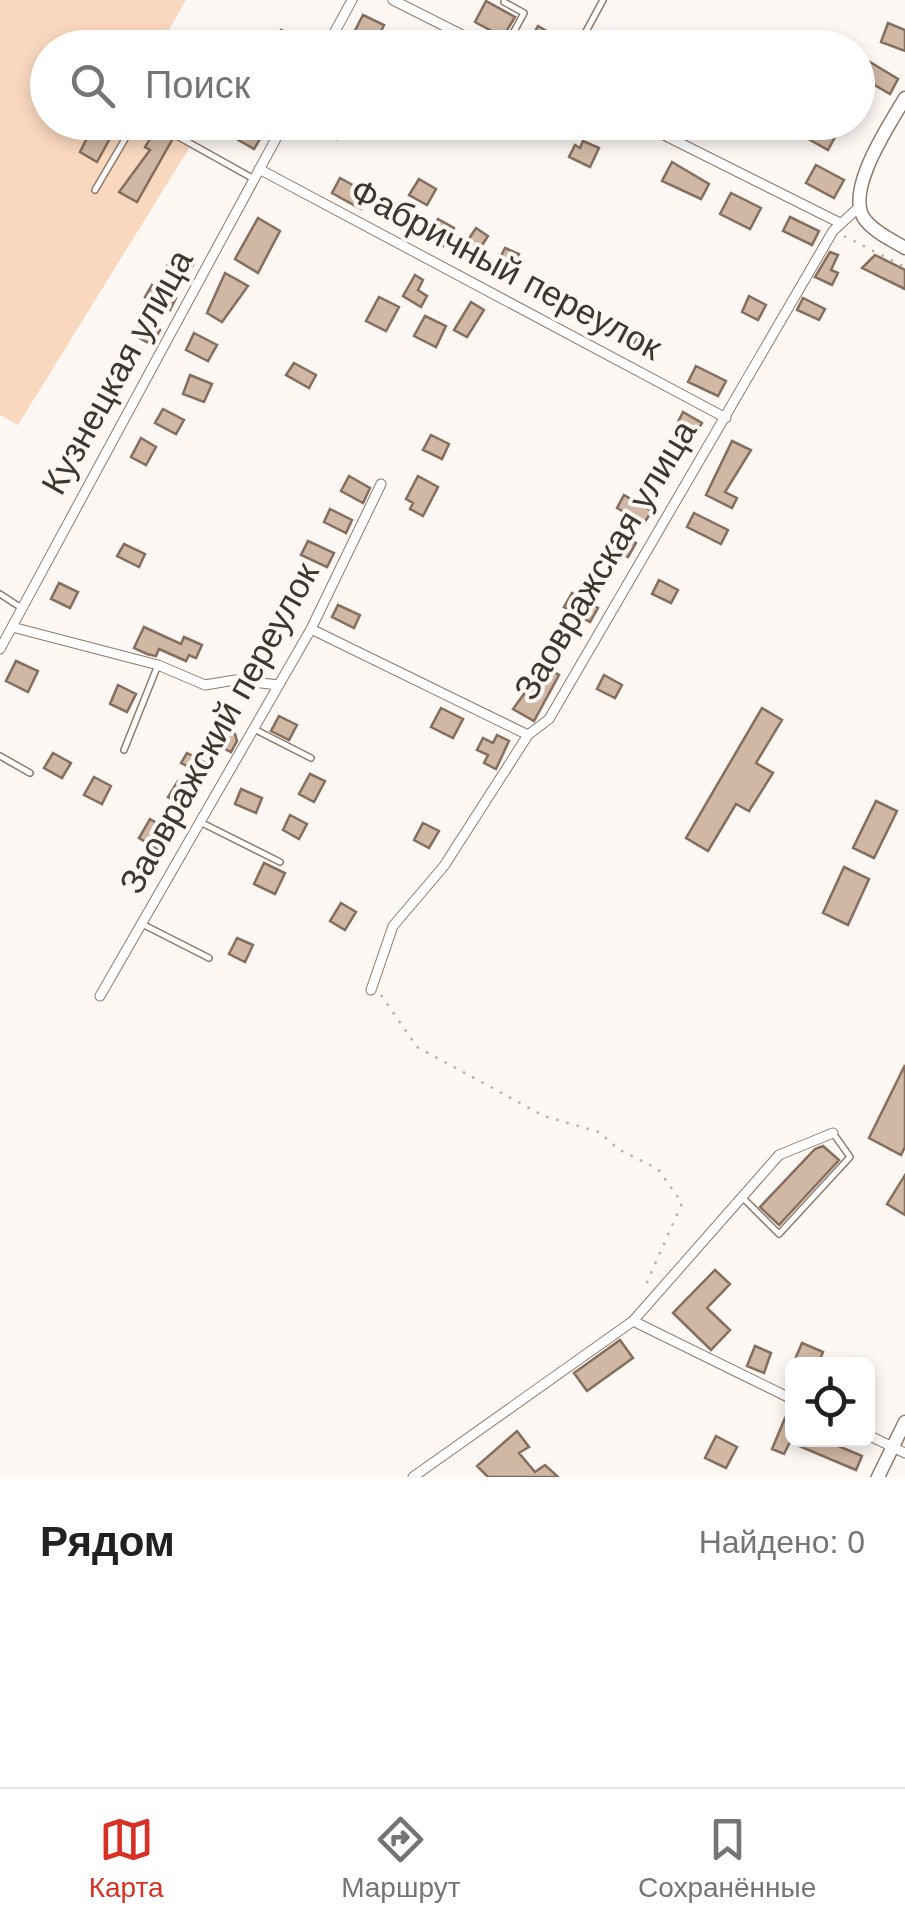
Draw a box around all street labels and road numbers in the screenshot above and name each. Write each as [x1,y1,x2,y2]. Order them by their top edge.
street label: Фабричный переулок [344,170,669,367]
street label: Кузнецкая улица [33,242,200,501]
street label: Заовражская улица [506,413,704,706]
street label: Заовражский переулок [111,555,326,900]

